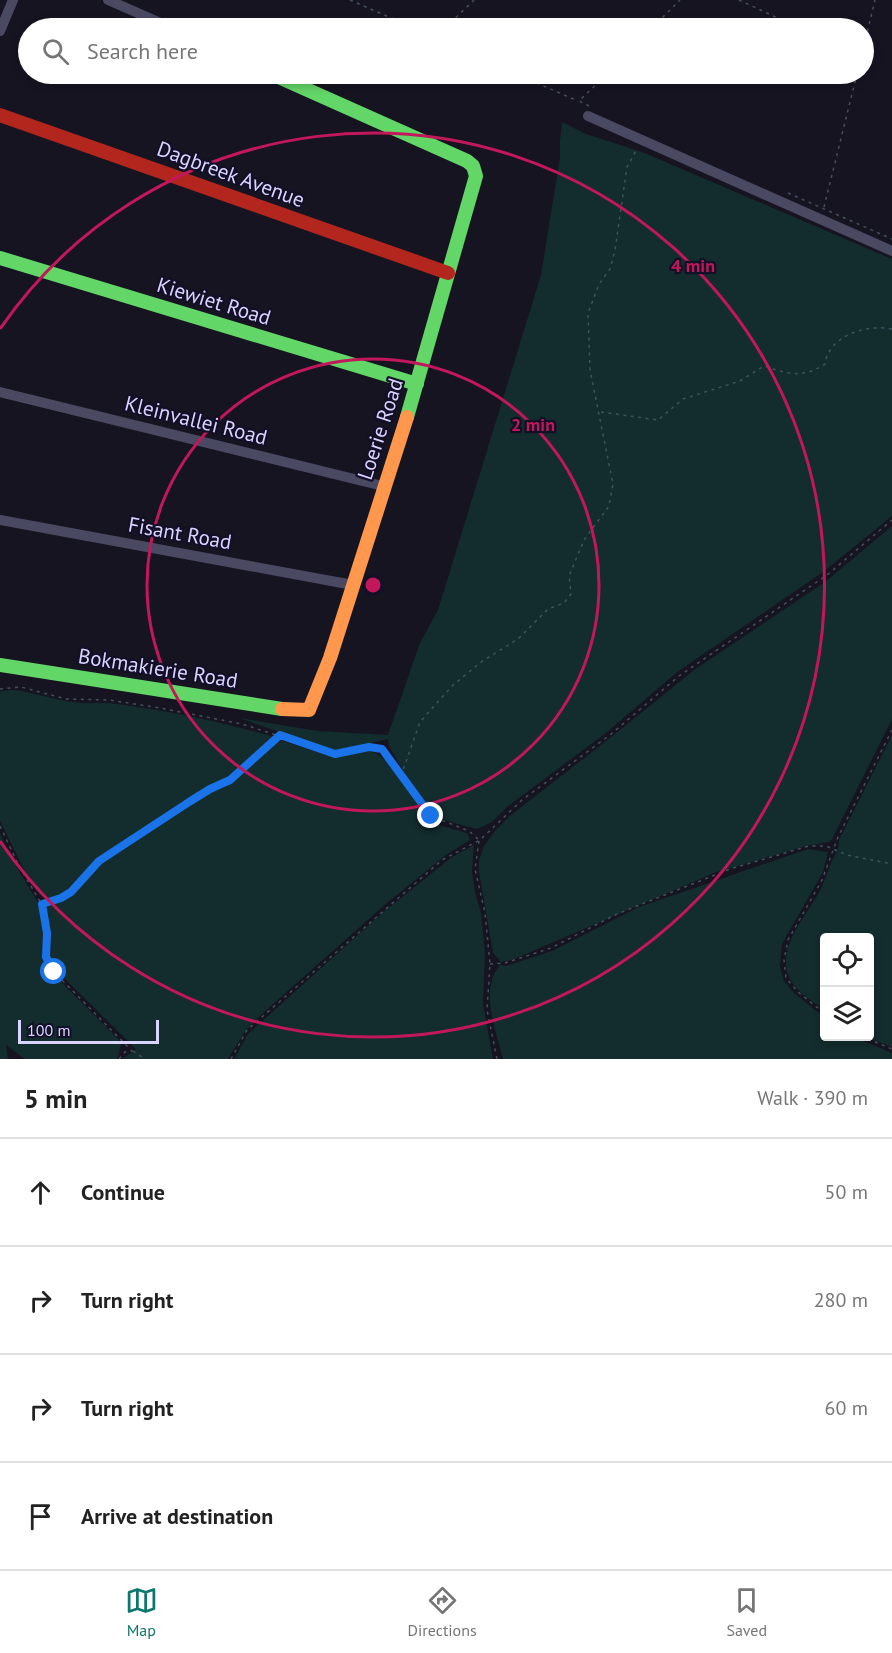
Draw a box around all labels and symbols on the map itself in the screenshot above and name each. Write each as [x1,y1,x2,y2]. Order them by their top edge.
street label: Dagbreek Avenue [154,135,308,213]
text: 4 min [671,254,715,277]
street label: Kiewiet Road [154,271,274,331]
street label: Loerie Road [351,375,409,483]
street label: Kleinvallei Road [122,389,270,451]
text: 2 min [511,413,555,436]
street label: Fisant Road [126,511,234,555]
centre of rings [363,575,383,595]
street label: Bokmakierie Road [76,642,240,694]
route end [417,802,443,828]
route start [40,958,66,984]
scale bar [18,1017,159,1044]

